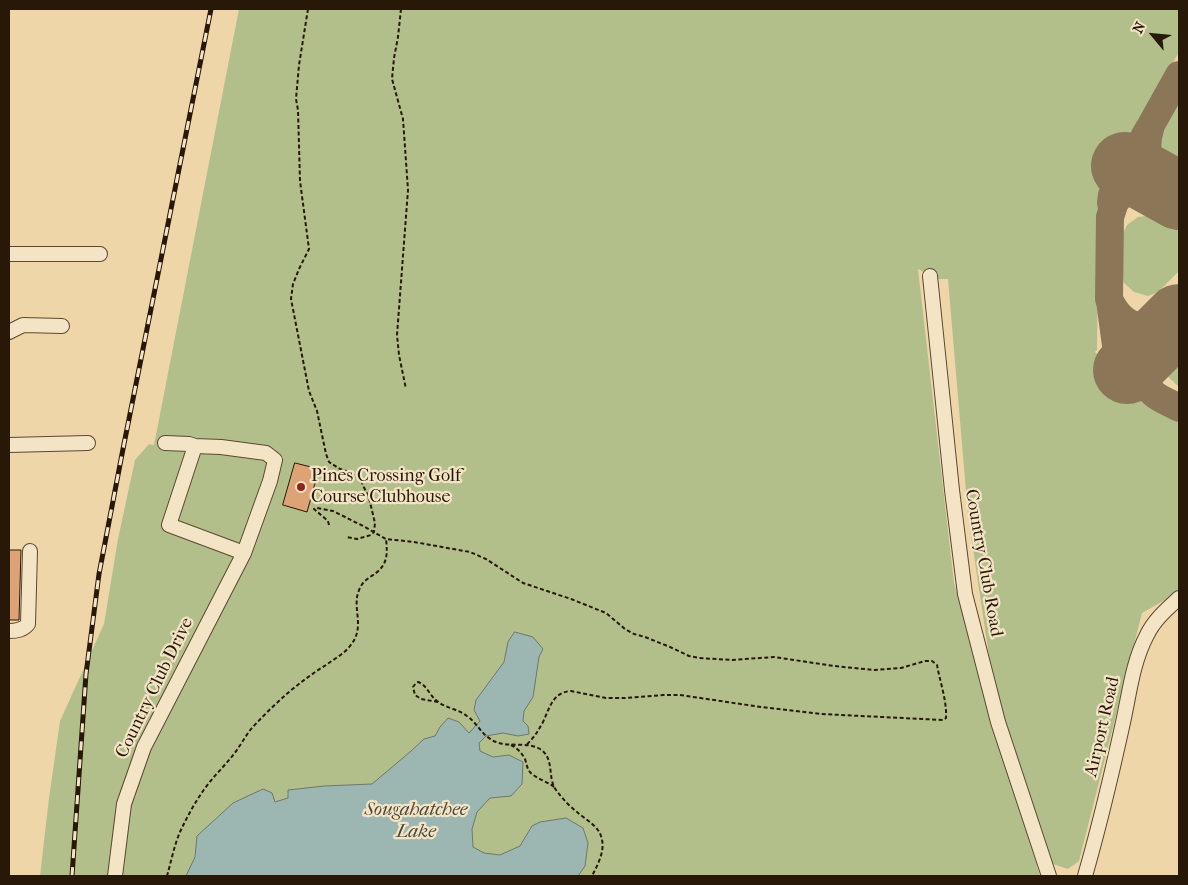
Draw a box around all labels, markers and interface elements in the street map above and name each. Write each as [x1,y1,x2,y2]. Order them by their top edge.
north arrow [1128,10,1178,60]
text: N [1129,19,1149,36]
place label: Pines Crossing Golf Course Clubhouse [311,466,461,508]
marker: Pines Crossing Golf Course Clubhouse [295,481,307,493]
street label: Country Club Road [959,487,1007,639]
street label: Country Club Drive [112,614,198,762]
street label: Airport Road [1081,675,1125,779]
water label: Sougahatchee Lake [365,799,467,843]

